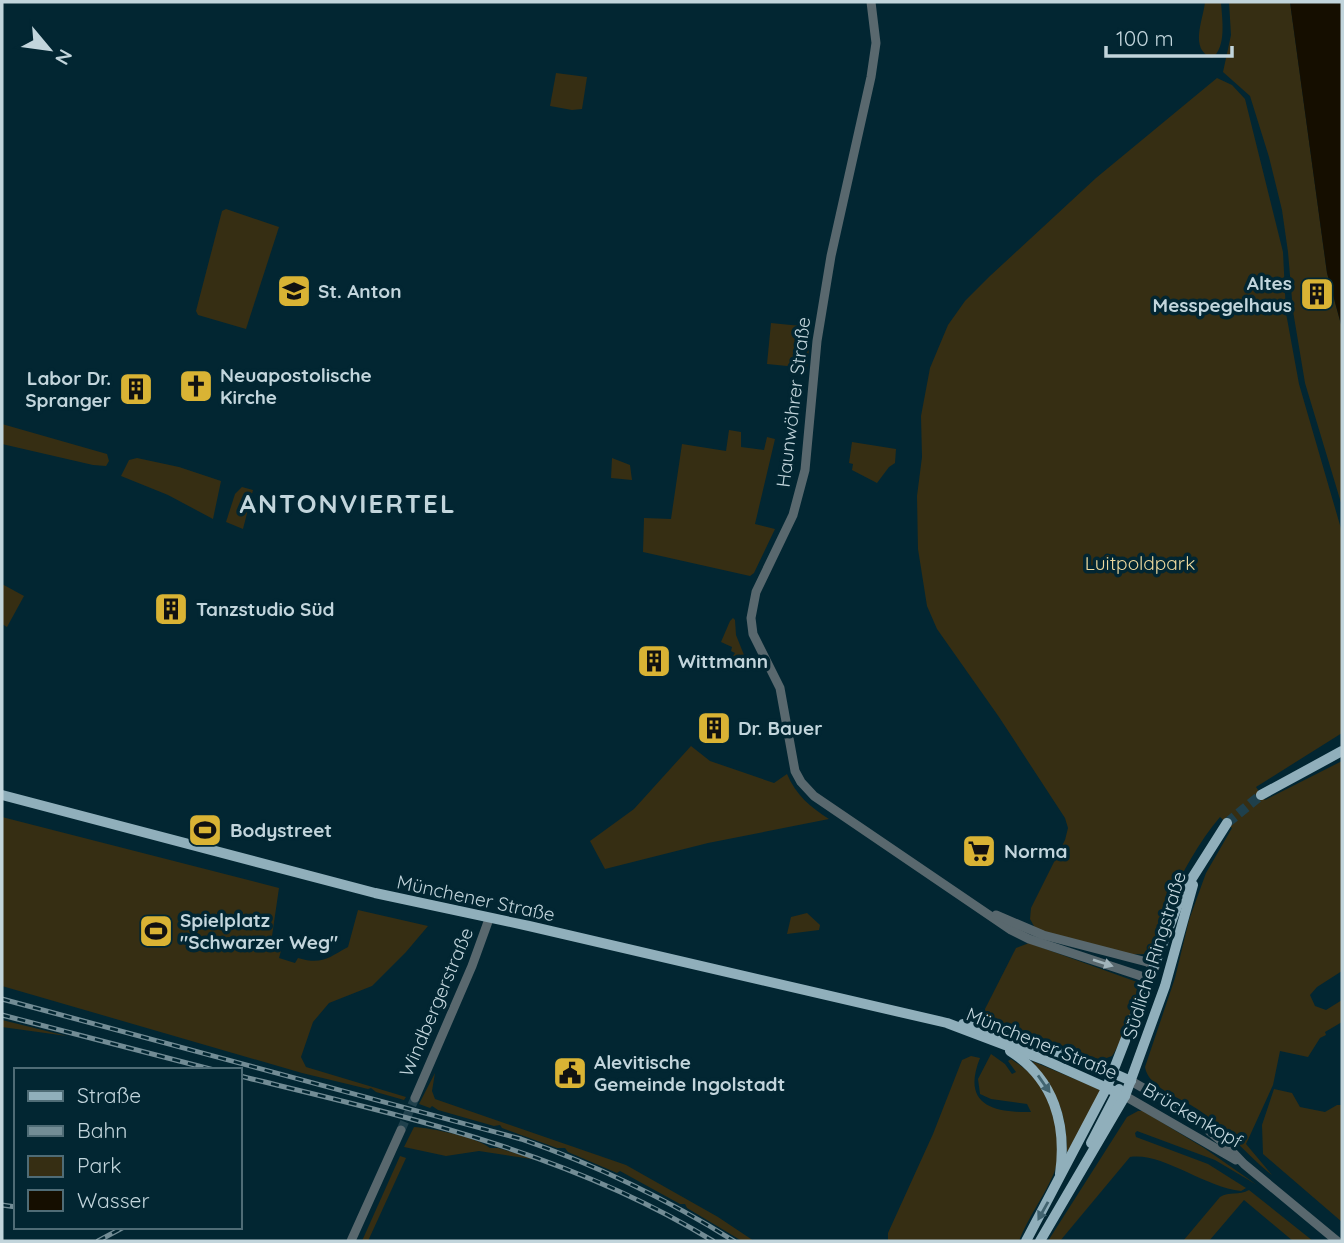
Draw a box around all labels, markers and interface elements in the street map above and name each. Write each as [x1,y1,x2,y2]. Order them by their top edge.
north arrow [14,14,84,84]
scale bar [1106,14,1232,58]
text: 100 m [1116,25,1174,51]
text: N [50,45,78,69]
place label: Altes Messpegelhaus [1153,271,1292,317]
school or university icon: St. Anton [275,272,313,310]
building icon: Altes Messpegelhaus [1298,275,1336,313]
place label: St. Anton [318,279,402,303]
street label: Haunwöhrer Straße [771,315,815,489]
place label: Neuapostolische Kirche [220,363,372,409]
place label: Labor Dr. Spranger [25,366,111,412]
church icon: Neuapostolische Kirche [177,367,215,405]
building icon: Labor Dr. Spranger [117,370,155,408]
district label: ANTONVIERTEL [239,487,457,520]
park label: Luitpoldpark [1085,551,1195,575]
building icon: Tanzstudio Süd [152,590,190,628]
place label: Tanzstudio Süd [196,597,335,621]
building icon: Wittmann [635,642,673,680]
place label: Wittmann [678,649,768,673]
building icon: Dr. Bauer [695,709,733,747]
place label: Dr. Bauer [738,716,822,740]
sports icon: Bodystreet [186,811,224,849]
place label: Bodystreet [230,818,332,842]
supermarket icon: Norma [960,832,998,870]
place label: Norma [1004,839,1068,863]
street label: Südliche Ringstraße [1117,868,1191,1042]
street label: Münchener Straße [395,870,557,926]
place label: Spielplatz "Schwarzer Weg" [180,908,338,954]
sports icon: Spielplatz "Schwarzer Weg" [137,912,175,950]
street label: Windbergerstraße [394,924,478,1080]
one-way arrow [1093,958,1114,969]
street label: Münchener Straße [963,1002,1121,1084]
place label: Alevitische Gemeinde Ingolstadt [594,1050,785,1096]
public building icon: Alevitische Gemeinde Ingolstadt [551,1054,589,1092]
legend [14,1068,242,1229]
one-way arrow [1037,1074,1050,1094]
street label: Brückenkopf [1139,1077,1247,1153]
text: Straße [77,1082,141,1108]
text: Bahn [77,1117,127,1143]
text: Park [77,1152,121,1178]
text: Wasser [77,1187,149,1213]
one-way arrow [1037,1201,1049,1220]

